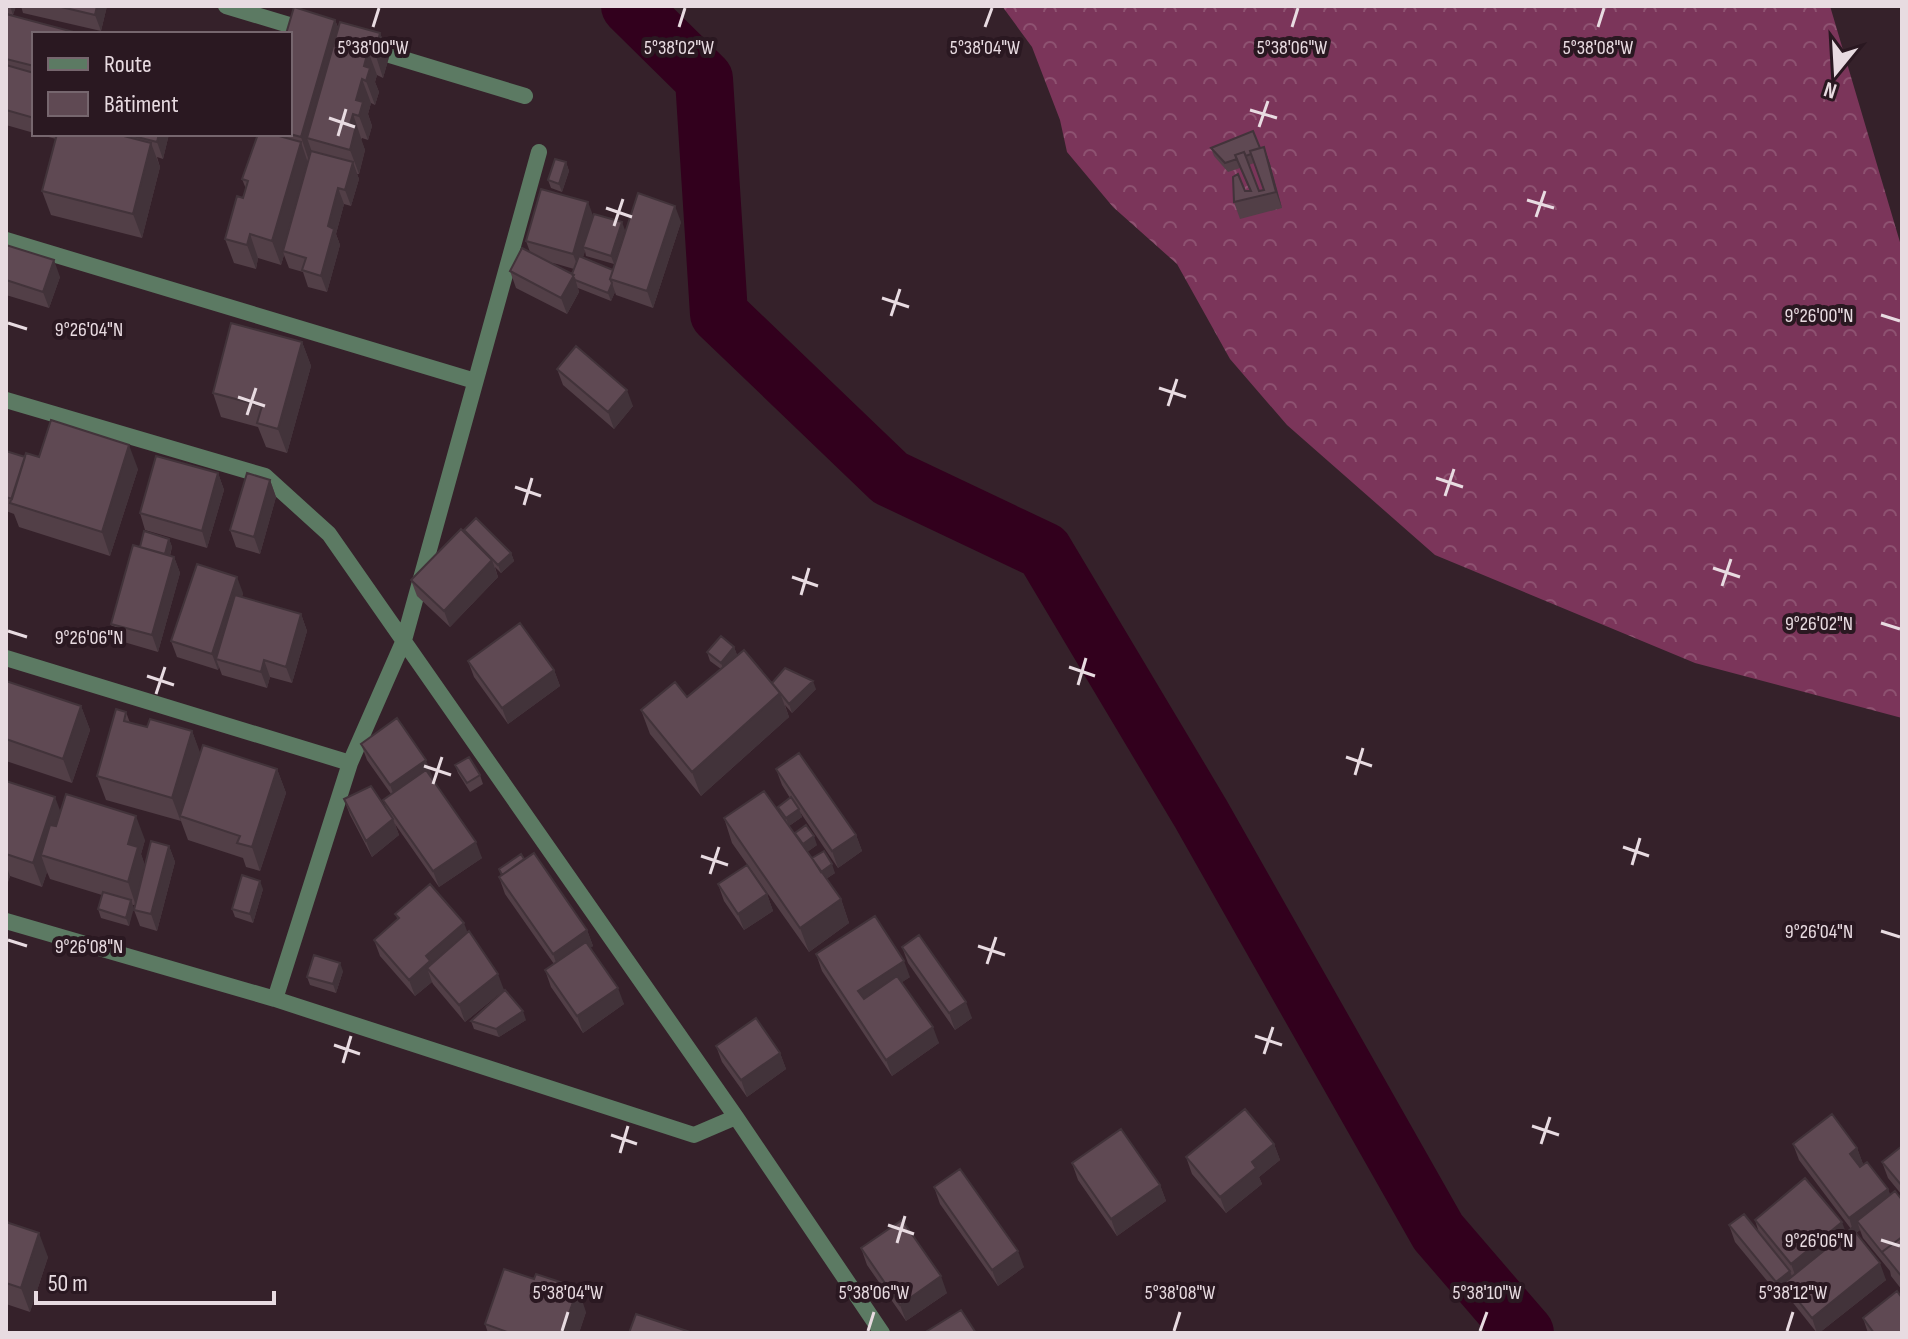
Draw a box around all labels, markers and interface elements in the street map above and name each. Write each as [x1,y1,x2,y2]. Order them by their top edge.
legend [32,32,292,136]
north arrow [1796,32,1876,112]
text: 5°38'00"W [338,36,408,60]
text: 5°38'02"W [644,36,714,60]
text: 5°38'04"W [950,36,1020,60]
text: 5°38'06"W [1257,36,1327,60]
text: 5°38'08"W [1563,36,1633,60]
text: Route [104,50,152,79]
text: N [1821,75,1840,104]
text: Bâtiment [104,90,179,119]
text: 9°26'00"N [1785,304,1853,328]
text: 9°26'04"N [55,318,123,342]
text: 9°26'02"N [1785,612,1853,636]
text: 9°26'06"N [55,626,123,650]
text: 9°26'04"N [1785,920,1853,944]
text: 9°26'08"N [55,935,123,959]
text: 9°26'06"N [1785,1229,1853,1253]
scale bar [36,1255,274,1305]
text: 50 m [48,1269,88,1298]
text: 5°38'04"W [533,1281,603,1305]
text: 5°38'06"W [839,1281,909,1305]
text: 5°38'08"W [1145,1281,1215,1305]
text: 5°38'10"W [1453,1281,1521,1305]
text: 5°38'12"W [1759,1281,1827,1305]

